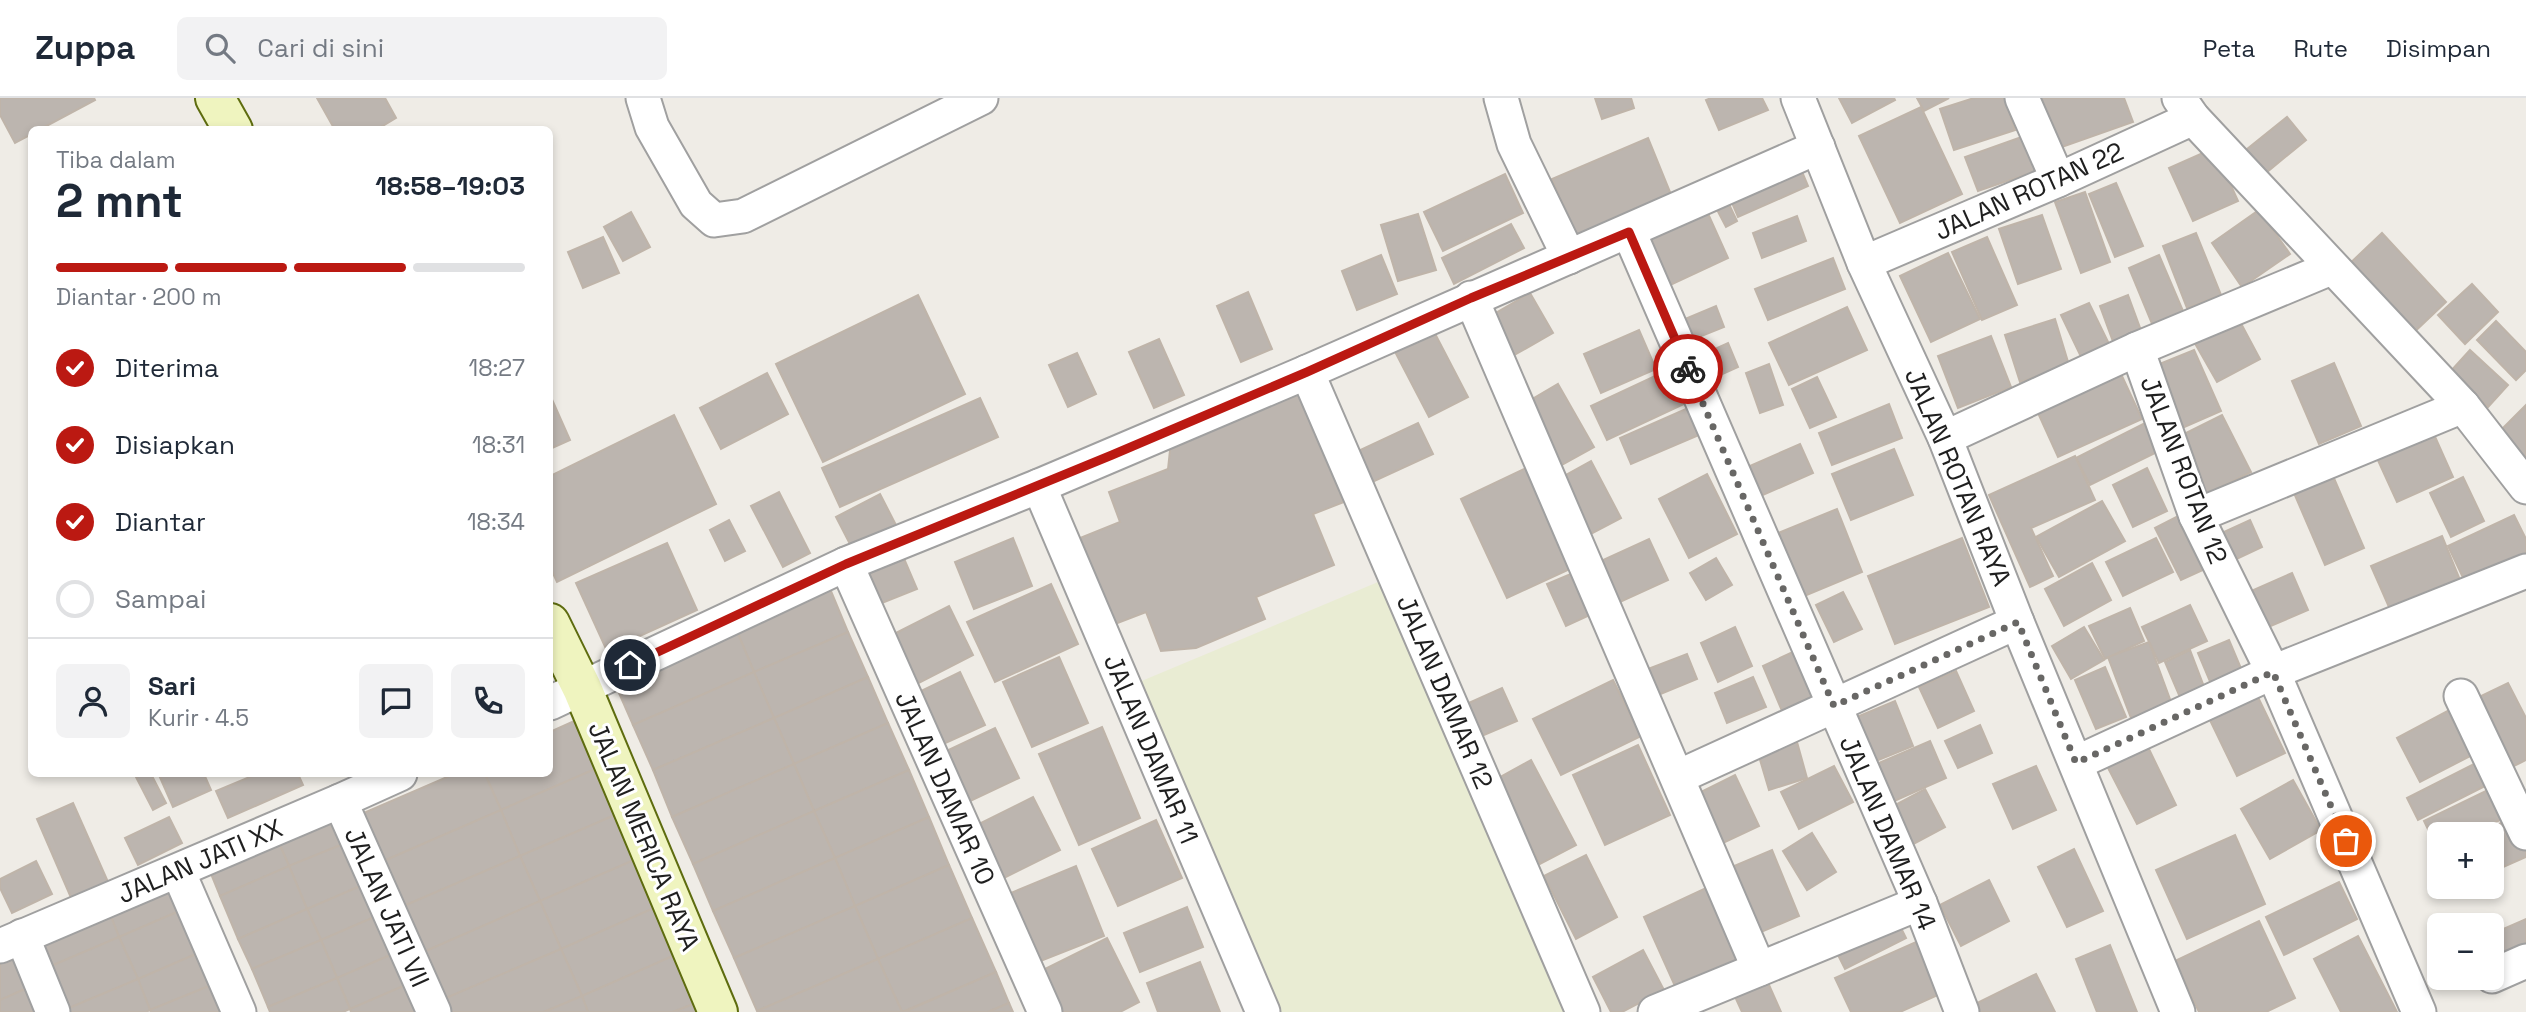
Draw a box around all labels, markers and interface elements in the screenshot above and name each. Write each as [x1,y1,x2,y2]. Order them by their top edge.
search box [177,17,667,80]
text: Zuppa [35,27,135,69]
icon: search [201,29,239,67]
text: Cari di sini [257,31,384,65]
text: Peta [2203,33,2255,64]
text: Rute [2293,33,2348,64]
text: Disimpan [2386,33,2491,64]
street label: JALAN ROTAN 22 [1929,134,2129,248]
text: Tiba dalam [56,145,176,175]
text: 18:58–19:03 [375,169,525,203]
text: 2 mnt [56,172,183,230]
text: Diantar · 200 m [56,282,221,312]
courier [1653,334,1723,404]
icon: check [56,349,94,387]
icon: bike [1669,350,1707,388]
text: Diterima [115,351,219,385]
text: 18:27 [469,353,525,383]
street label: JALAN ROTAN RAYA [1897,363,2019,591]
street label: JALAN ROTAN 12 [2133,371,2235,569]
icon: check [56,426,94,464]
text: Disiapkan [115,428,235,462]
text: 18:31 [472,430,525,460]
icon: check [56,503,94,541]
text: Diantar [115,505,206,539]
text: 18:34 [467,507,525,537]
text: Sampai [115,582,206,616]
street label: JALAN DAMAR 12 [1389,590,1501,794]
pin [600,635,660,695]
icon: home [611,646,649,684]
street label: JALAN DAMAR 11 [1096,649,1206,849]
button: person [56,664,130,738]
button: chat [359,664,433,738]
button: phone [451,664,525,738]
text: Sari [148,669,196,703]
street label: JALAN DAMAR 10 [887,686,1003,890]
text: Kurir · 4.5 [148,703,249,733]
street label: JALAN MERICA RAYA [580,716,708,956]
street label: JALAN DAMAR 14 [1832,731,1944,935]
street label: JALAN JATI XX [112,811,288,911]
pin [2316,811,2376,871]
street label: JALAN JATI VII [337,822,437,992]
icon: bag [2327,822,2365,860]
map controls [2427,822,2504,990]
button: + [2427,822,2504,899]
button: − [2427,913,2504,990]

